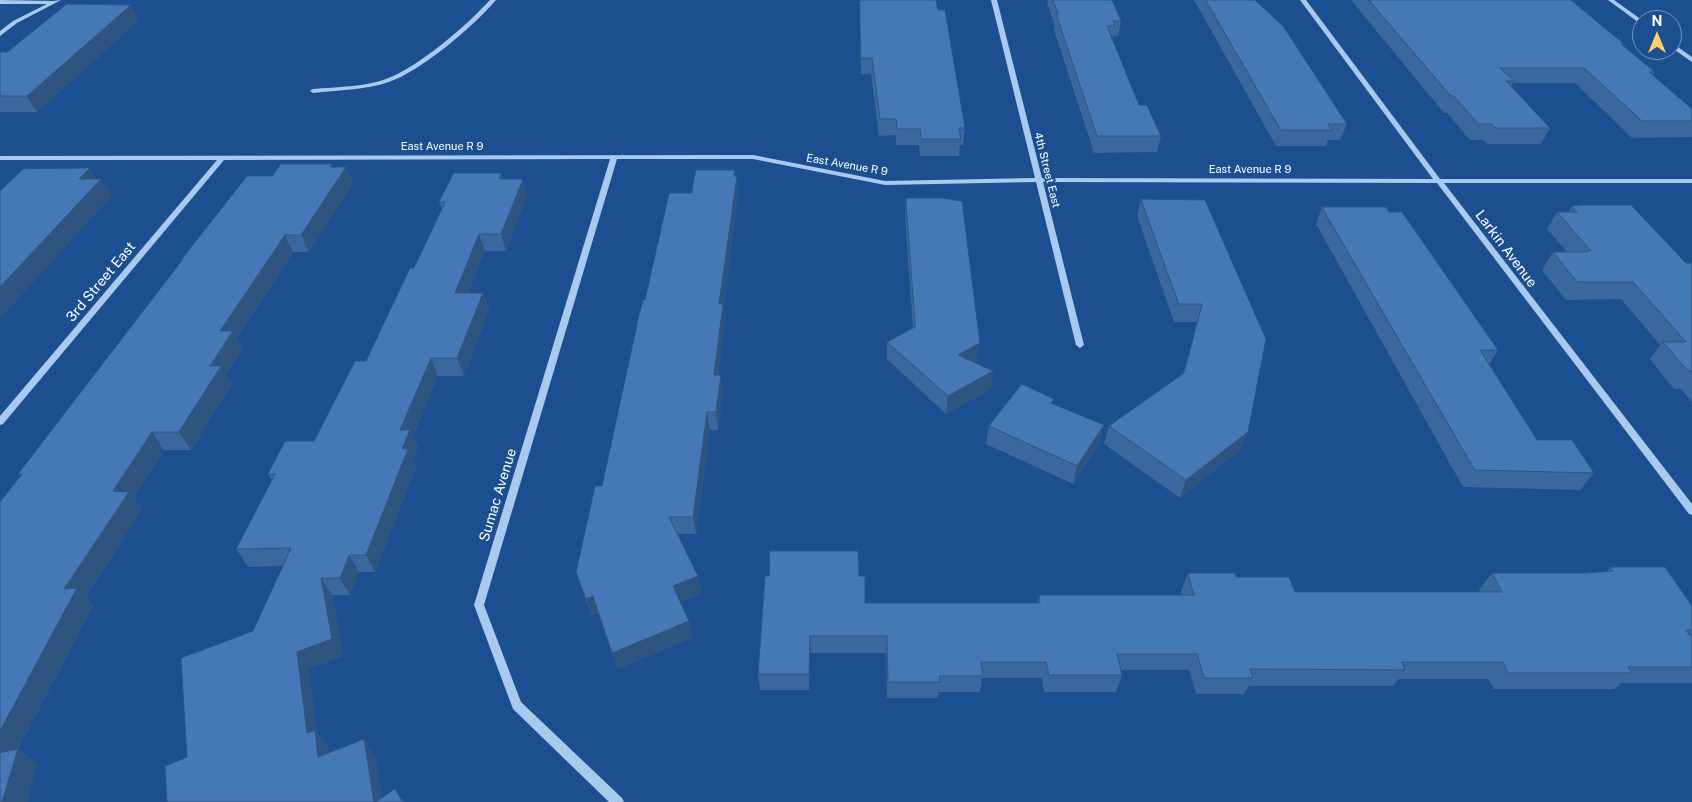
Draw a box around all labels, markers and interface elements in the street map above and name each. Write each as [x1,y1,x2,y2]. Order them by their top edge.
north arrow [1632,10,1682,60]
text: N [1652,13,1662,29]
street label: 4th Street East [1031,131,1063,209]
street label: East Avenue R 9 [401,140,483,154]
street label: East Avenue R 9 [805,151,889,179]
street label: East Avenue R 9 [1209,163,1291,177]
street label: Larkin Avenue [1472,207,1540,291]
street label: 3rd Street East [63,239,139,325]
street label: Sumac Avenue [476,446,520,544]

